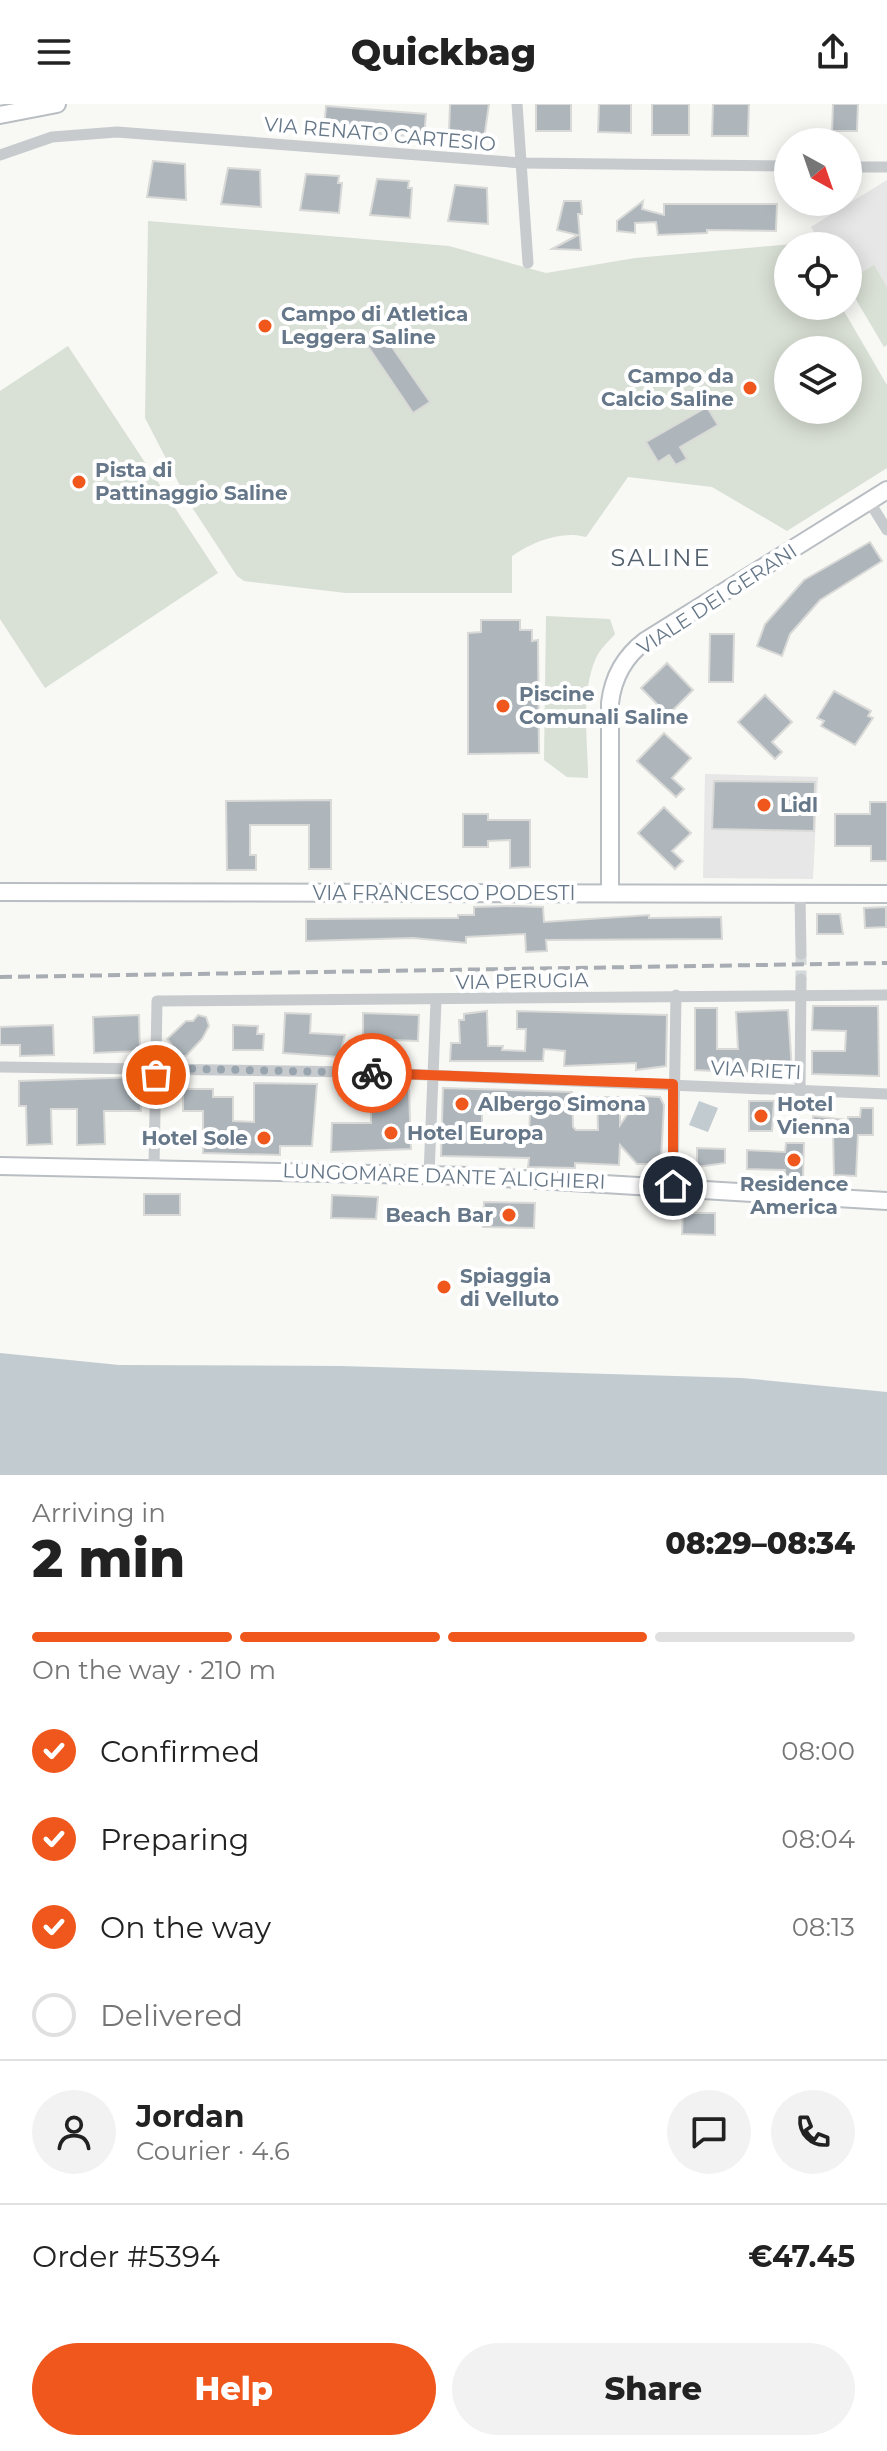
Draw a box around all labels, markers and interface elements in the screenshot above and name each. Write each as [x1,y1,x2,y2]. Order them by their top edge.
icon: menu [32,30,76,74]
text: Quickbag [351,30,536,74]
icon: share [811,30,855,74]
street label: VIA RENATO CARTESIO [263,112,497,156]
north arrow [774,128,862,216]
map controls [774,128,862,424]
button: locate [774,232,862,320]
place label: Campo di Atletica Leggera Saline [281,302,468,349]
marker: Campo di Atletica Leggera Saline [256,317,274,335]
button: layers [774,336,862,424]
place label: Campo da Calcio Saline [601,364,734,411]
marker: Campo da Calcio Saline [741,379,759,397]
place label: Pista di Pattinaggio Saline [95,458,288,505]
marker: Pista di Pattinaggio Saline [70,473,88,491]
street label: VIALE DEI GERANI [633,538,801,660]
district label: SALINE [611,543,711,572]
place label: Piscine Comunali Saline [519,682,688,729]
marker: Piscine Comunali Saline [494,697,512,715]
place label: Lidl [780,793,818,817]
marker: Lidl [755,796,773,814]
street label: VIA FRANCESCO PODESTI [312,881,576,905]
street label: VIA PERUGIA [455,968,589,994]
courier [332,1033,412,1113]
pin [122,1041,190,1109]
icon: bike [350,1051,394,1095]
icon: bag [134,1053,178,1097]
street label: VIA RIETI [710,1056,802,1084]
place label: Albergo Simona [477,1092,646,1116]
place label: Hotel Vienna [776,1092,850,1139]
marker: Albergo Simona [453,1095,471,1113]
marker: Hotel Vienna [752,1107,770,1125]
place label: Hotel Europa [407,1121,544,1145]
marker: Hotel Europa [382,1124,400,1142]
place label: Hotel Sole [142,1126,248,1150]
marker: Hotel Sole [255,1129,273,1147]
marker: Residence America [785,1151,803,1169]
pin [639,1152,707,1220]
street label: LUNGOMARE DANTE ALIGHIERI [282,1158,606,1194]
icon: home [651,1164,695,1208]
place label: Residence America [740,1172,848,1219]
place label: Beach Bar [385,1203,493,1227]
marker: Beach Bar [500,1206,518,1224]
place label: Spiaggia di Velluto [460,1264,559,1311]
marker: Spiaggia di Velluto [435,1278,453,1296]
text: Arriving in [32,1497,166,1529]
text: 08:29–08:34 [665,1525,855,1562]
text: 2 min [32,1527,185,1590]
text: On the way · 210 m [32,1654,276,1686]
icon: check [32,1729,76,1773]
text: Confirmed [100,1733,260,1770]
text: 08:00 [781,1735,855,1767]
icon: check [32,1817,76,1861]
text: Preparing [100,1821,249,1858]
text: 08:04 [781,1823,855,1855]
icon: check [32,1905,76,1949]
text: On the way [100,1909,271,1946]
text: 08:13 [792,1911,855,1943]
text: Delivered [100,1997,243,2034]
button: person [32,2090,116,2174]
button: chat [667,2090,751,2174]
button: phone [771,2090,855,2174]
text: Jordan [136,2098,245,2135]
text: Courier · 4.6 [136,2135,290,2167]
text: Order #5394 [32,2238,220,2275]
text: €47.45 [748,2238,855,2275]
button: Help [32,2343,436,2435]
button: Share [452,2343,855,2435]

